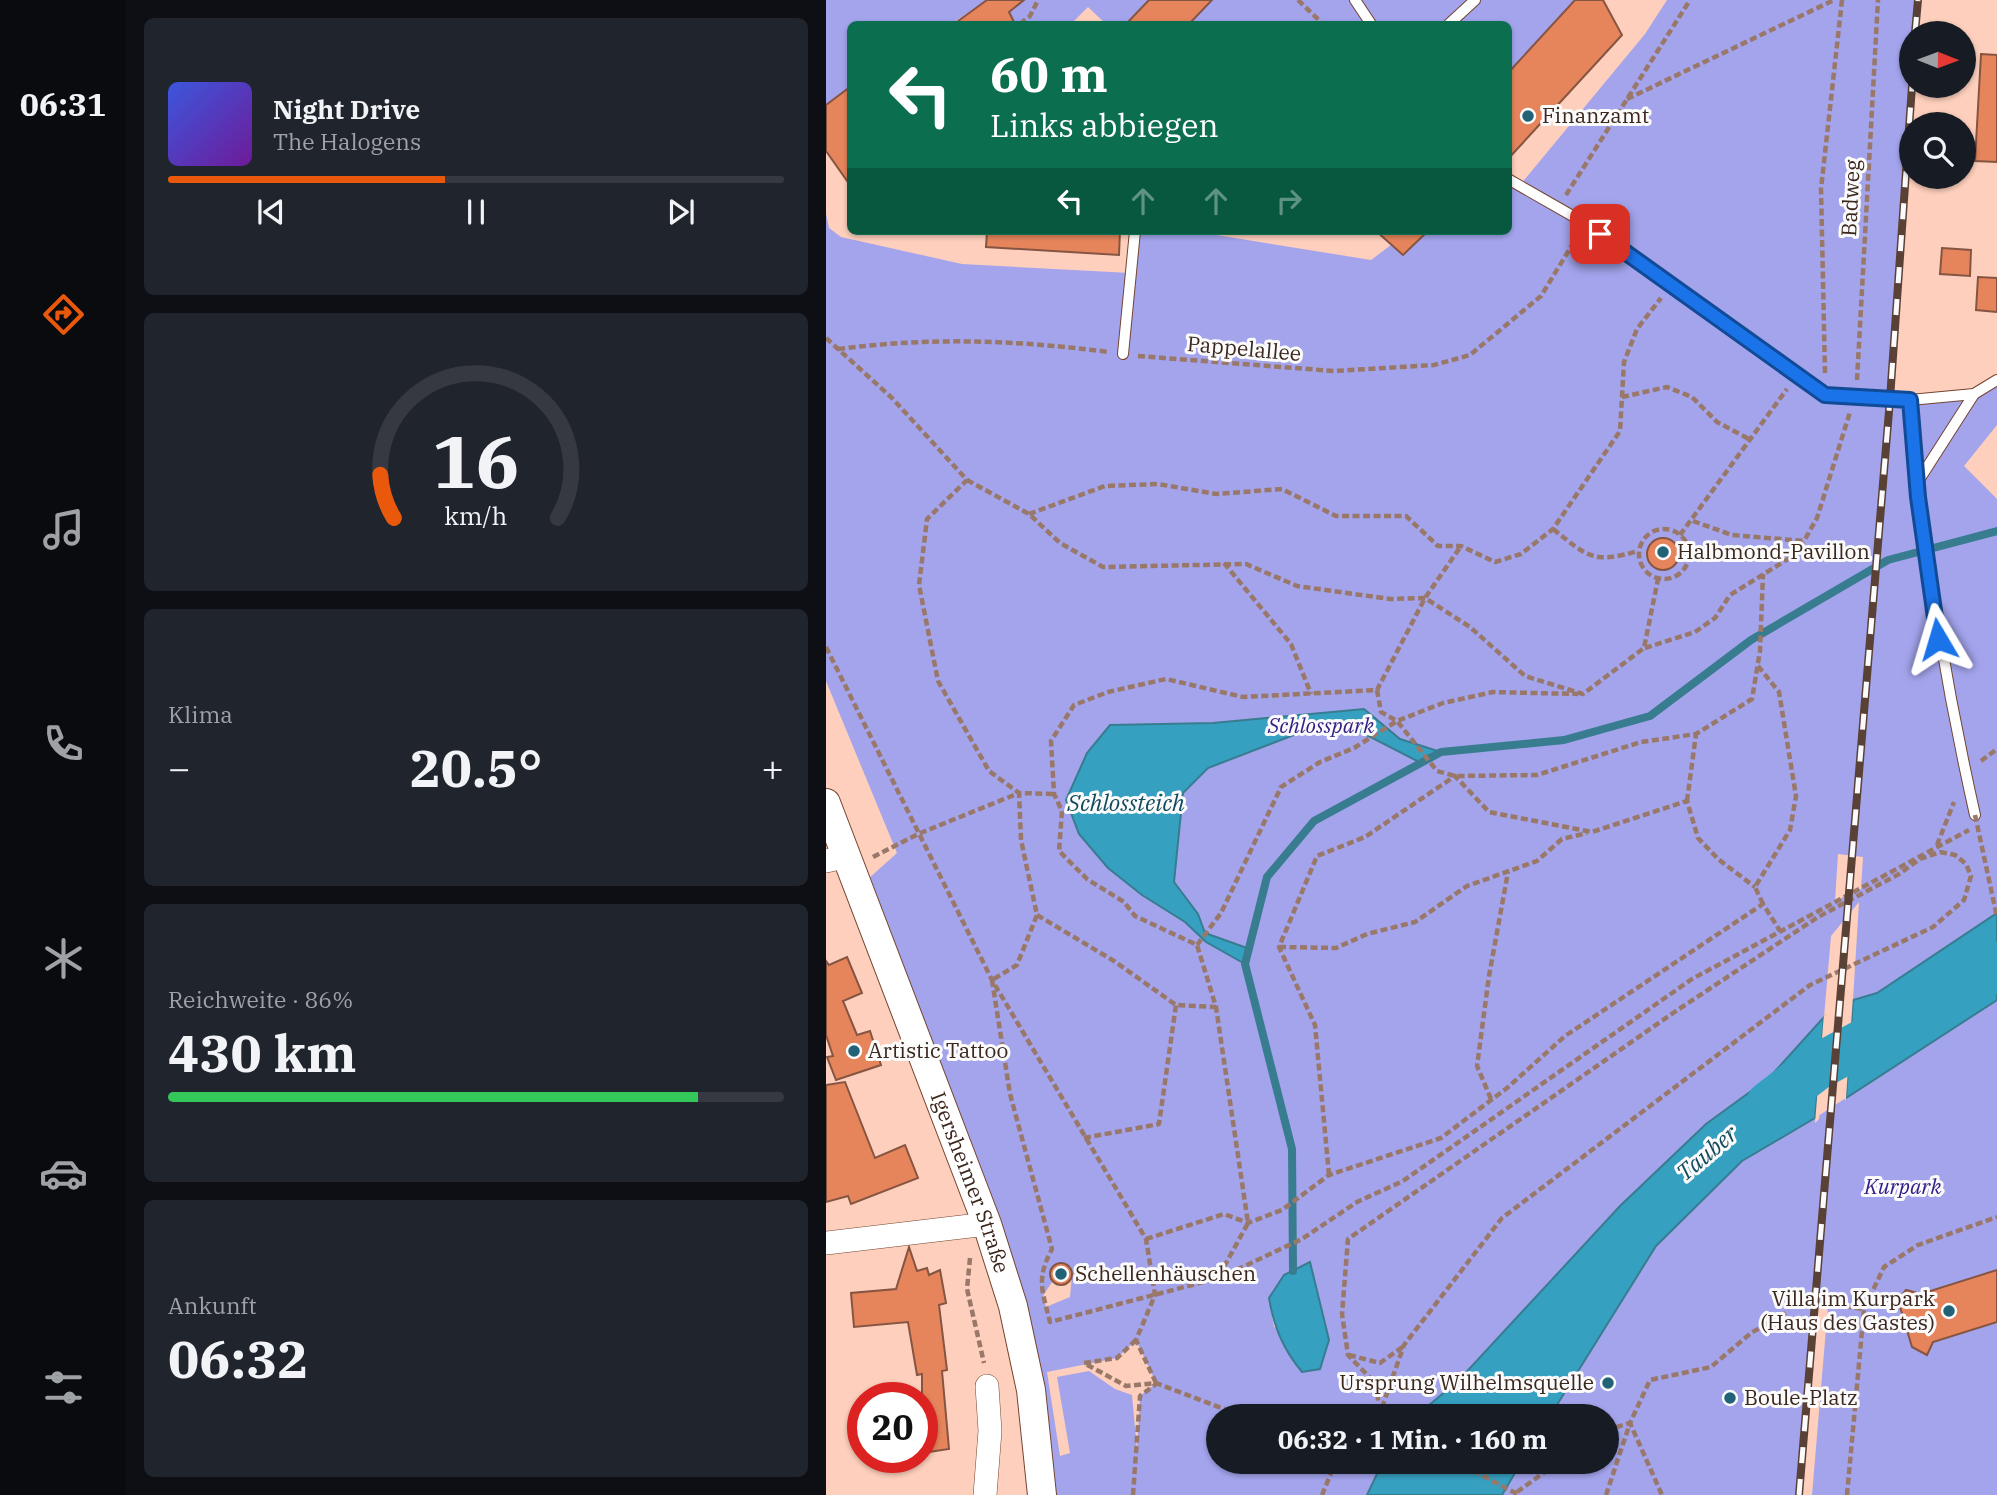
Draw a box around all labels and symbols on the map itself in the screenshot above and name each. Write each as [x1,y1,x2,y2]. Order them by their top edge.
north arrow [1899,21,1976,98]
place label: Finanzamt [1542,101,1649,129]
marker: Finanzamt [1520,108,1536,124]
street label: Badweg [1834,158,1866,237]
pin [1570,204,1630,264]
street label: Pappelallee [1186,329,1302,367]
place label: Halbmond-Pavillon [1677,537,1870,565]
marker: Halbmond-Pavillon [1655,544,1671,560]
position arrow [1901,602,1975,676]
park label: Schlosspark [1267,711,1375,739]
water label: Schlossteich [1066,787,1185,817]
place label: Artistic Tattoo [868,1036,1008,1064]
marker: Artistic Tattoo [846,1043,862,1059]
street label: Igersheimer Straße [925,1088,1017,1276]
water label: Tauber [1670,1117,1744,1186]
park label: Kurpark [1863,1172,1943,1200]
place label: Schellenhäuschen [1075,1259,1256,1287]
marker: Schellenhäuschen [1053,1266,1069,1282]
place label: Villa im Kurpark (Haus des Gastes) [1760,1284,1936,1336]
marker: Villa im Kurpark (Haus des Gastes) [1941,1303,1957,1319]
place label: Ursprung Wilhelmsquelle [1339,1368,1594,1396]
marker: Ursprung Wilhelmsquelle [1600,1375,1616,1391]
speed limit sign: 20 [847,1382,938,1473]
place label: Boule-Platz [1744,1383,1858,1411]
marker: Boule-Platz [1722,1390,1738,1406]

